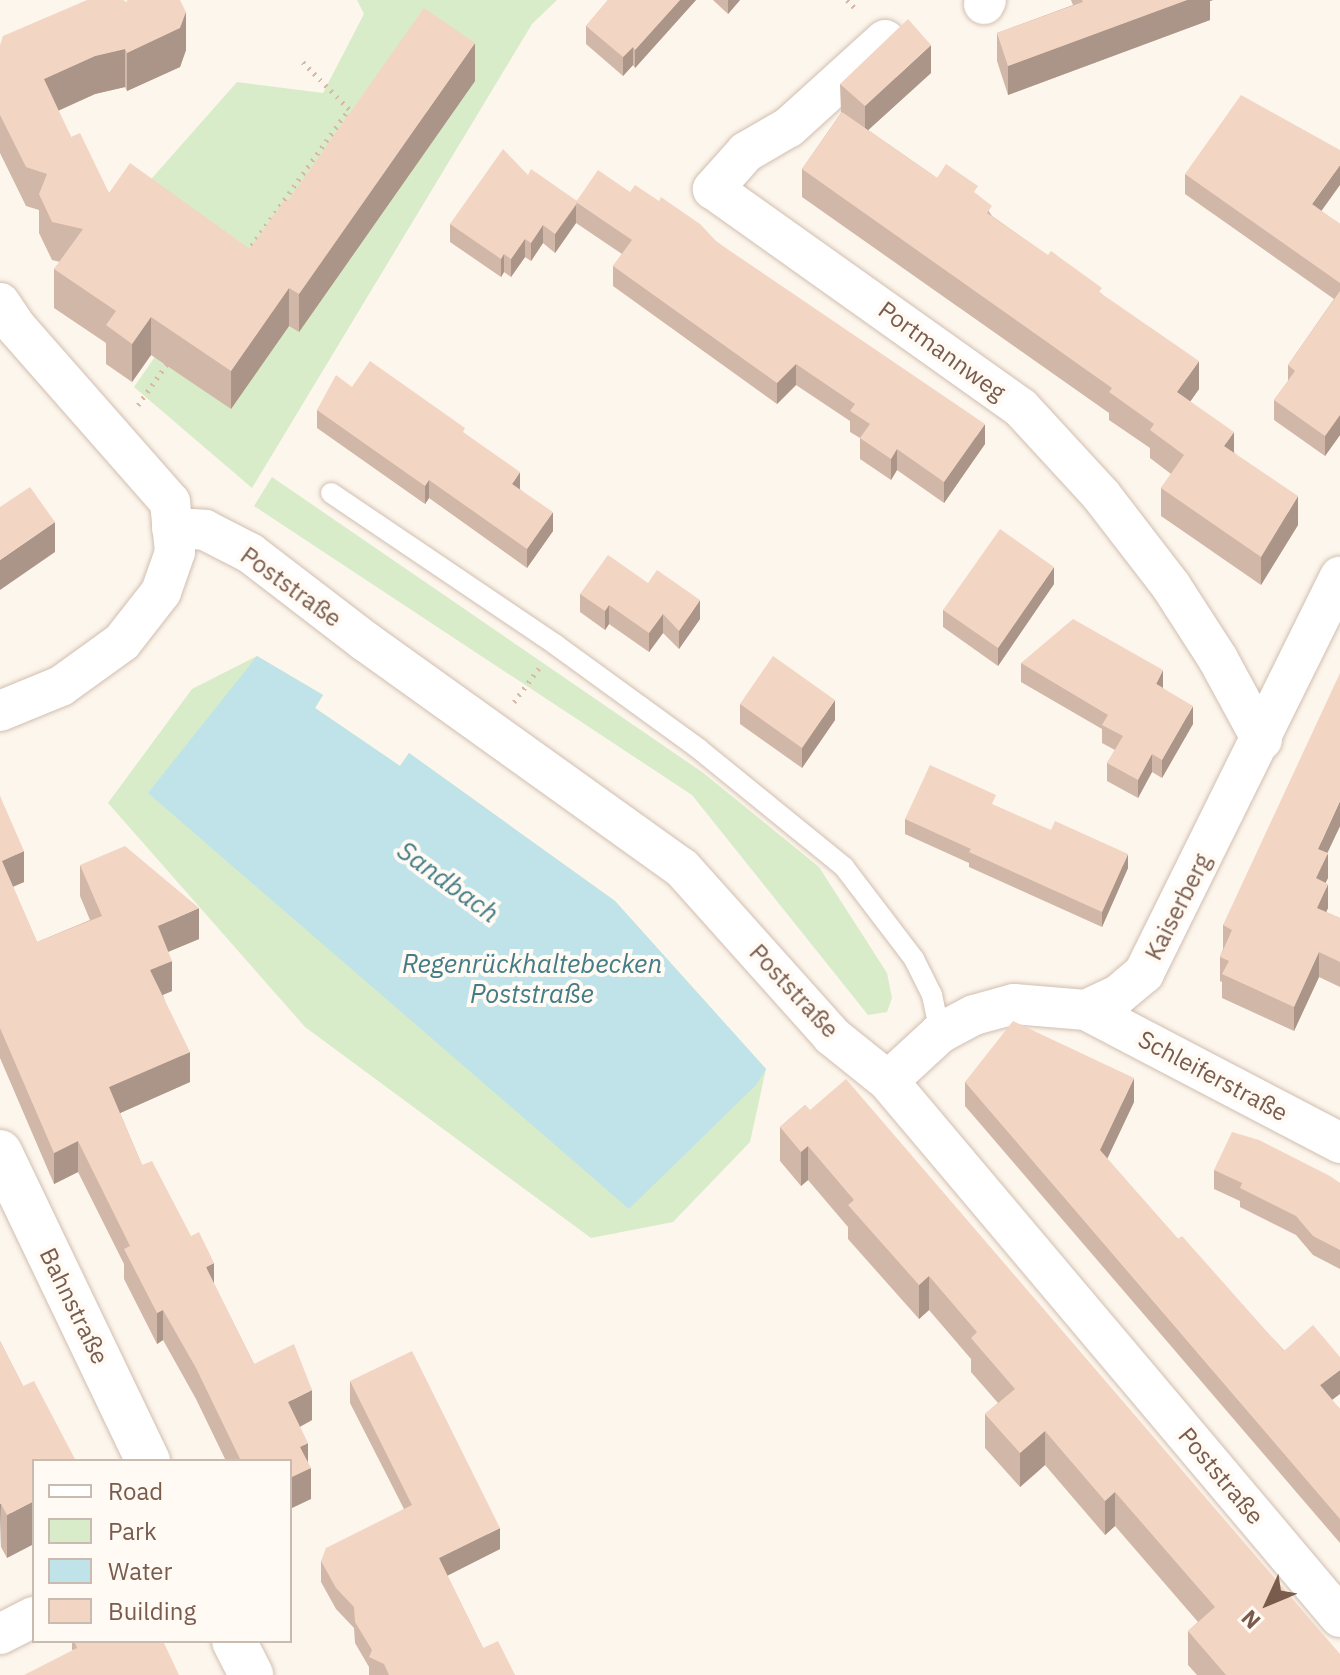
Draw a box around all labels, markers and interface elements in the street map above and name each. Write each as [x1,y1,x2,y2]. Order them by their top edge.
street label: Portmannweg [873,295,1011,407]
street label: Poststraße [235,541,347,633]
water label: Sandbach [391,835,505,929]
street label: Kaiserberg [1139,849,1217,965]
street label: Poststraße [743,938,845,1044]
water label: Regenrückhaltebecken Poststraße [402,948,662,1010]
street label: Schleiferstraße [1133,1025,1293,1127]
street label: Bahnstraße [33,1243,115,1369]
street label: Poststraße [1172,1422,1270,1530]
legend [32,1459,292,1643]
text: Road [108,1475,163,1507]
text: Park [108,1515,157,1547]
text: Water [108,1555,172,1587]
north arrow [1228,1563,1308,1643]
text: Building [108,1595,196,1627]
text: N [1234,1604,1266,1636]

